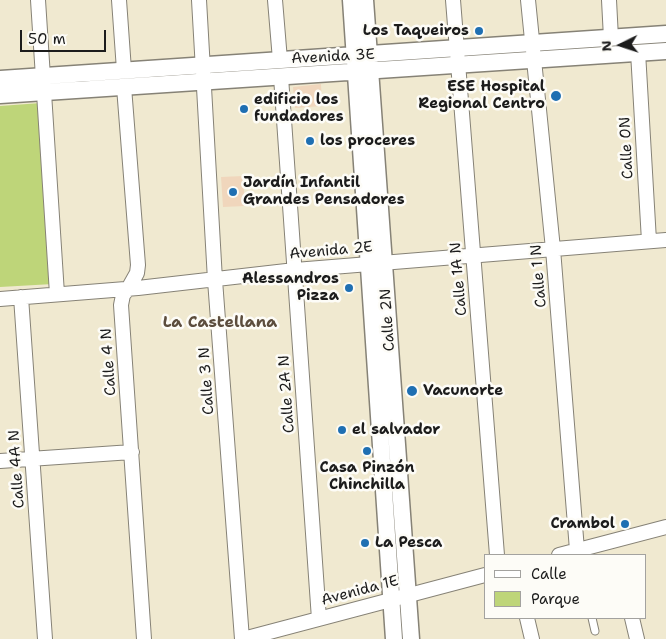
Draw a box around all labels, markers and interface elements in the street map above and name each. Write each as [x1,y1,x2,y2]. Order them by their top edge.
scale bar [22,20,109,52]
north arrow [596,20,646,70]
place label: Los Taqueiros [363,22,469,40]
marker: Los Taqueiros [473,25,485,37]
text: 50 m [28,29,66,49]
text: N [597,40,615,52]
street label: Avenida 3E [291,46,375,68]
place label: ESE Hospital Regional Centro [418,78,545,113]
marker: ESE Hospital Regional Centro [549,89,563,103]
place label: edificio los fundadores [254,91,344,126]
marker: edificio los fundadores [238,103,250,115]
street label: Calle 0N [616,116,638,180]
place label: los proceres [320,132,415,150]
marker: los proceres [304,135,316,147]
place label: Jardín Infantil Grandes Pensadores [243,174,405,209]
marker: Jardín Infantil Grandes Pensadores [227,186,239,198]
street label: Avenida 2E [289,238,373,264]
street label: Calle 1A N [447,241,471,317]
street label: Calle 1 N [527,244,551,308]
place label: Alessandros Pizza [242,270,339,305]
marker: Alessandros Pizza [343,282,355,294]
street label: Calle 2N [377,288,399,352]
district label: La Castellana [163,313,277,333]
street label: Calle 4 N [98,328,120,396]
street label: Calle 3 N [196,347,218,415]
street label: Calle 2A N [275,354,299,434]
place label: Vacunorte [423,382,503,400]
marker: Vacunorte [405,384,419,398]
place label: el salvador [352,421,440,439]
marker: el salvador [336,424,348,436]
street label: Calle 4A N [5,429,29,509]
marker: Casa Pinzón Chinchilla [361,445,373,457]
place label: Casa Pinzón Chinchilla [320,459,414,494]
place label: Crambol [550,515,615,533]
marker: Crambol [619,518,631,530]
place label: La Pesca [375,534,442,552]
marker: La Pesca [359,537,371,549]
legend [483,554,646,619]
text: Calle [531,564,567,584]
street label: Avenida 1E [319,572,401,610]
text: Parque [531,589,580,609]

